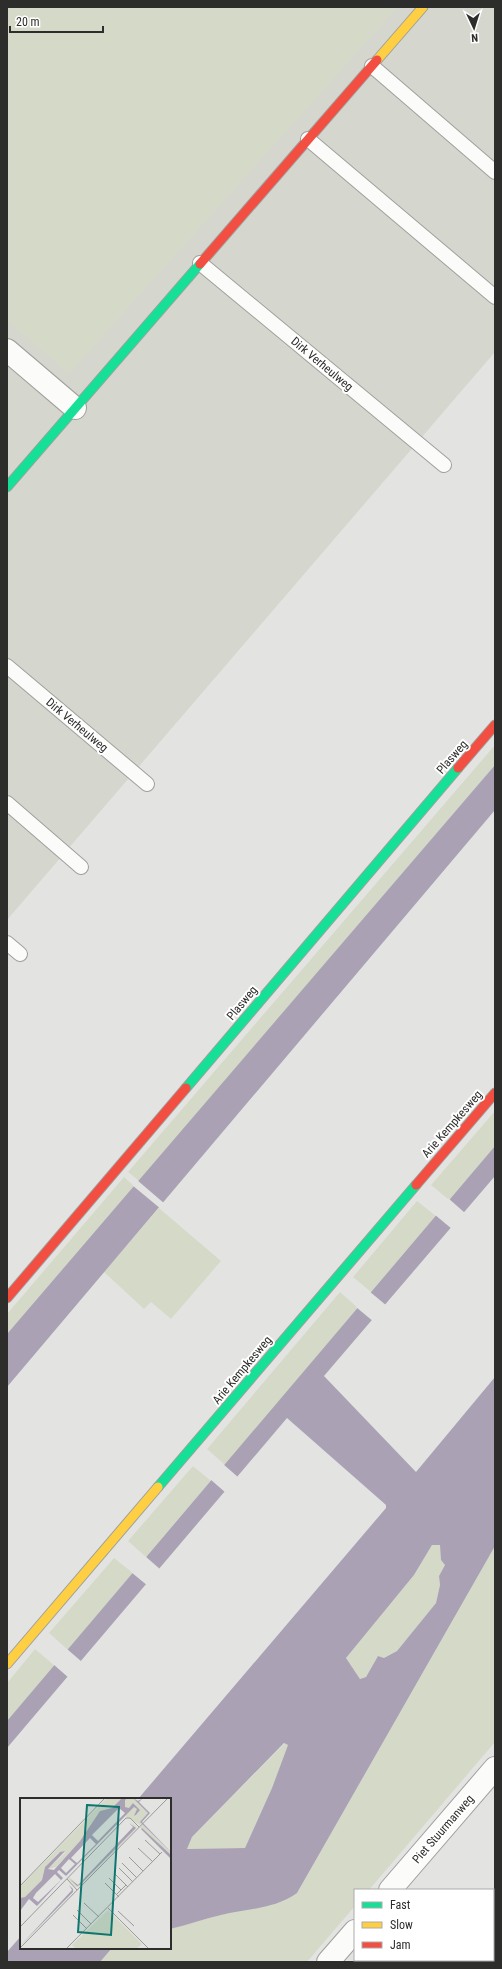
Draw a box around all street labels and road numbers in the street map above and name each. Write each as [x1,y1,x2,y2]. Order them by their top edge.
street label: Dirk Verheulweg [288,334,356,394]
street label: Dirk Verheulweg [43,695,111,755]
street label: Plasweg [434,737,470,777]
street label: Plasweg [224,983,260,1023]
street label: Arie Kempkesweg [419,1087,485,1160]
street label: Arie Kempkesweg [210,1333,275,1407]
street label: Piet Stuurmanweg [409,1792,477,1866]

